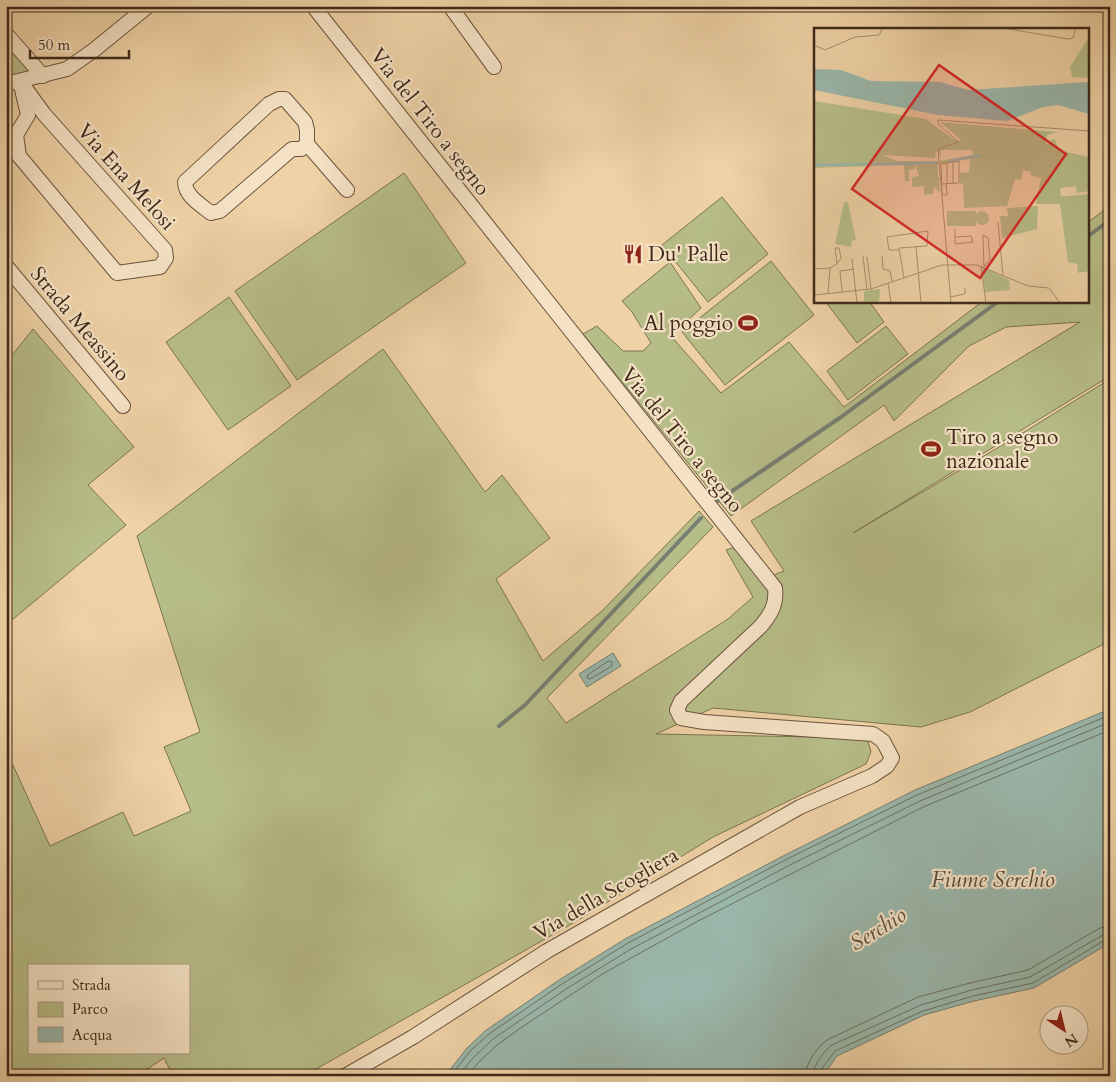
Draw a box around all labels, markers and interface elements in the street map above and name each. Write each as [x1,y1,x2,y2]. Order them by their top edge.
scale bar [30,28,129,60]
inset map [814,28,1088,302]
text: 50 m [38,35,70,55]
street label: Via del Tiro a segno [363,42,497,202]
street label: Via Ena Melosi [70,117,182,237]
place label: Du' Palle [648,240,729,269]
restaurant icon: Du' Palle [622,243,644,265]
street label: Strada Meassino [23,261,137,387]
place label: Al poggio [644,309,733,338]
sports icon: Al poggio [737,312,759,334]
street label: Via del Tiro a segno [614,361,750,519]
place label: Tiro a segno nazionale [946,423,1058,476]
sports icon: Tiro a segno nazionale [920,438,942,460]
street label: Via della Scogliera [528,841,684,947]
water label: Fiume Serchio [931,865,1055,895]
water label: Serchio [844,900,912,958]
legend [28,964,190,1054]
text: Strada [72,975,111,995]
text: Parco [72,999,108,1019]
north arrow [1038,1004,1088,1054]
text: Acqua [72,1025,113,1045]
text: N [1061,1029,1082,1052]

